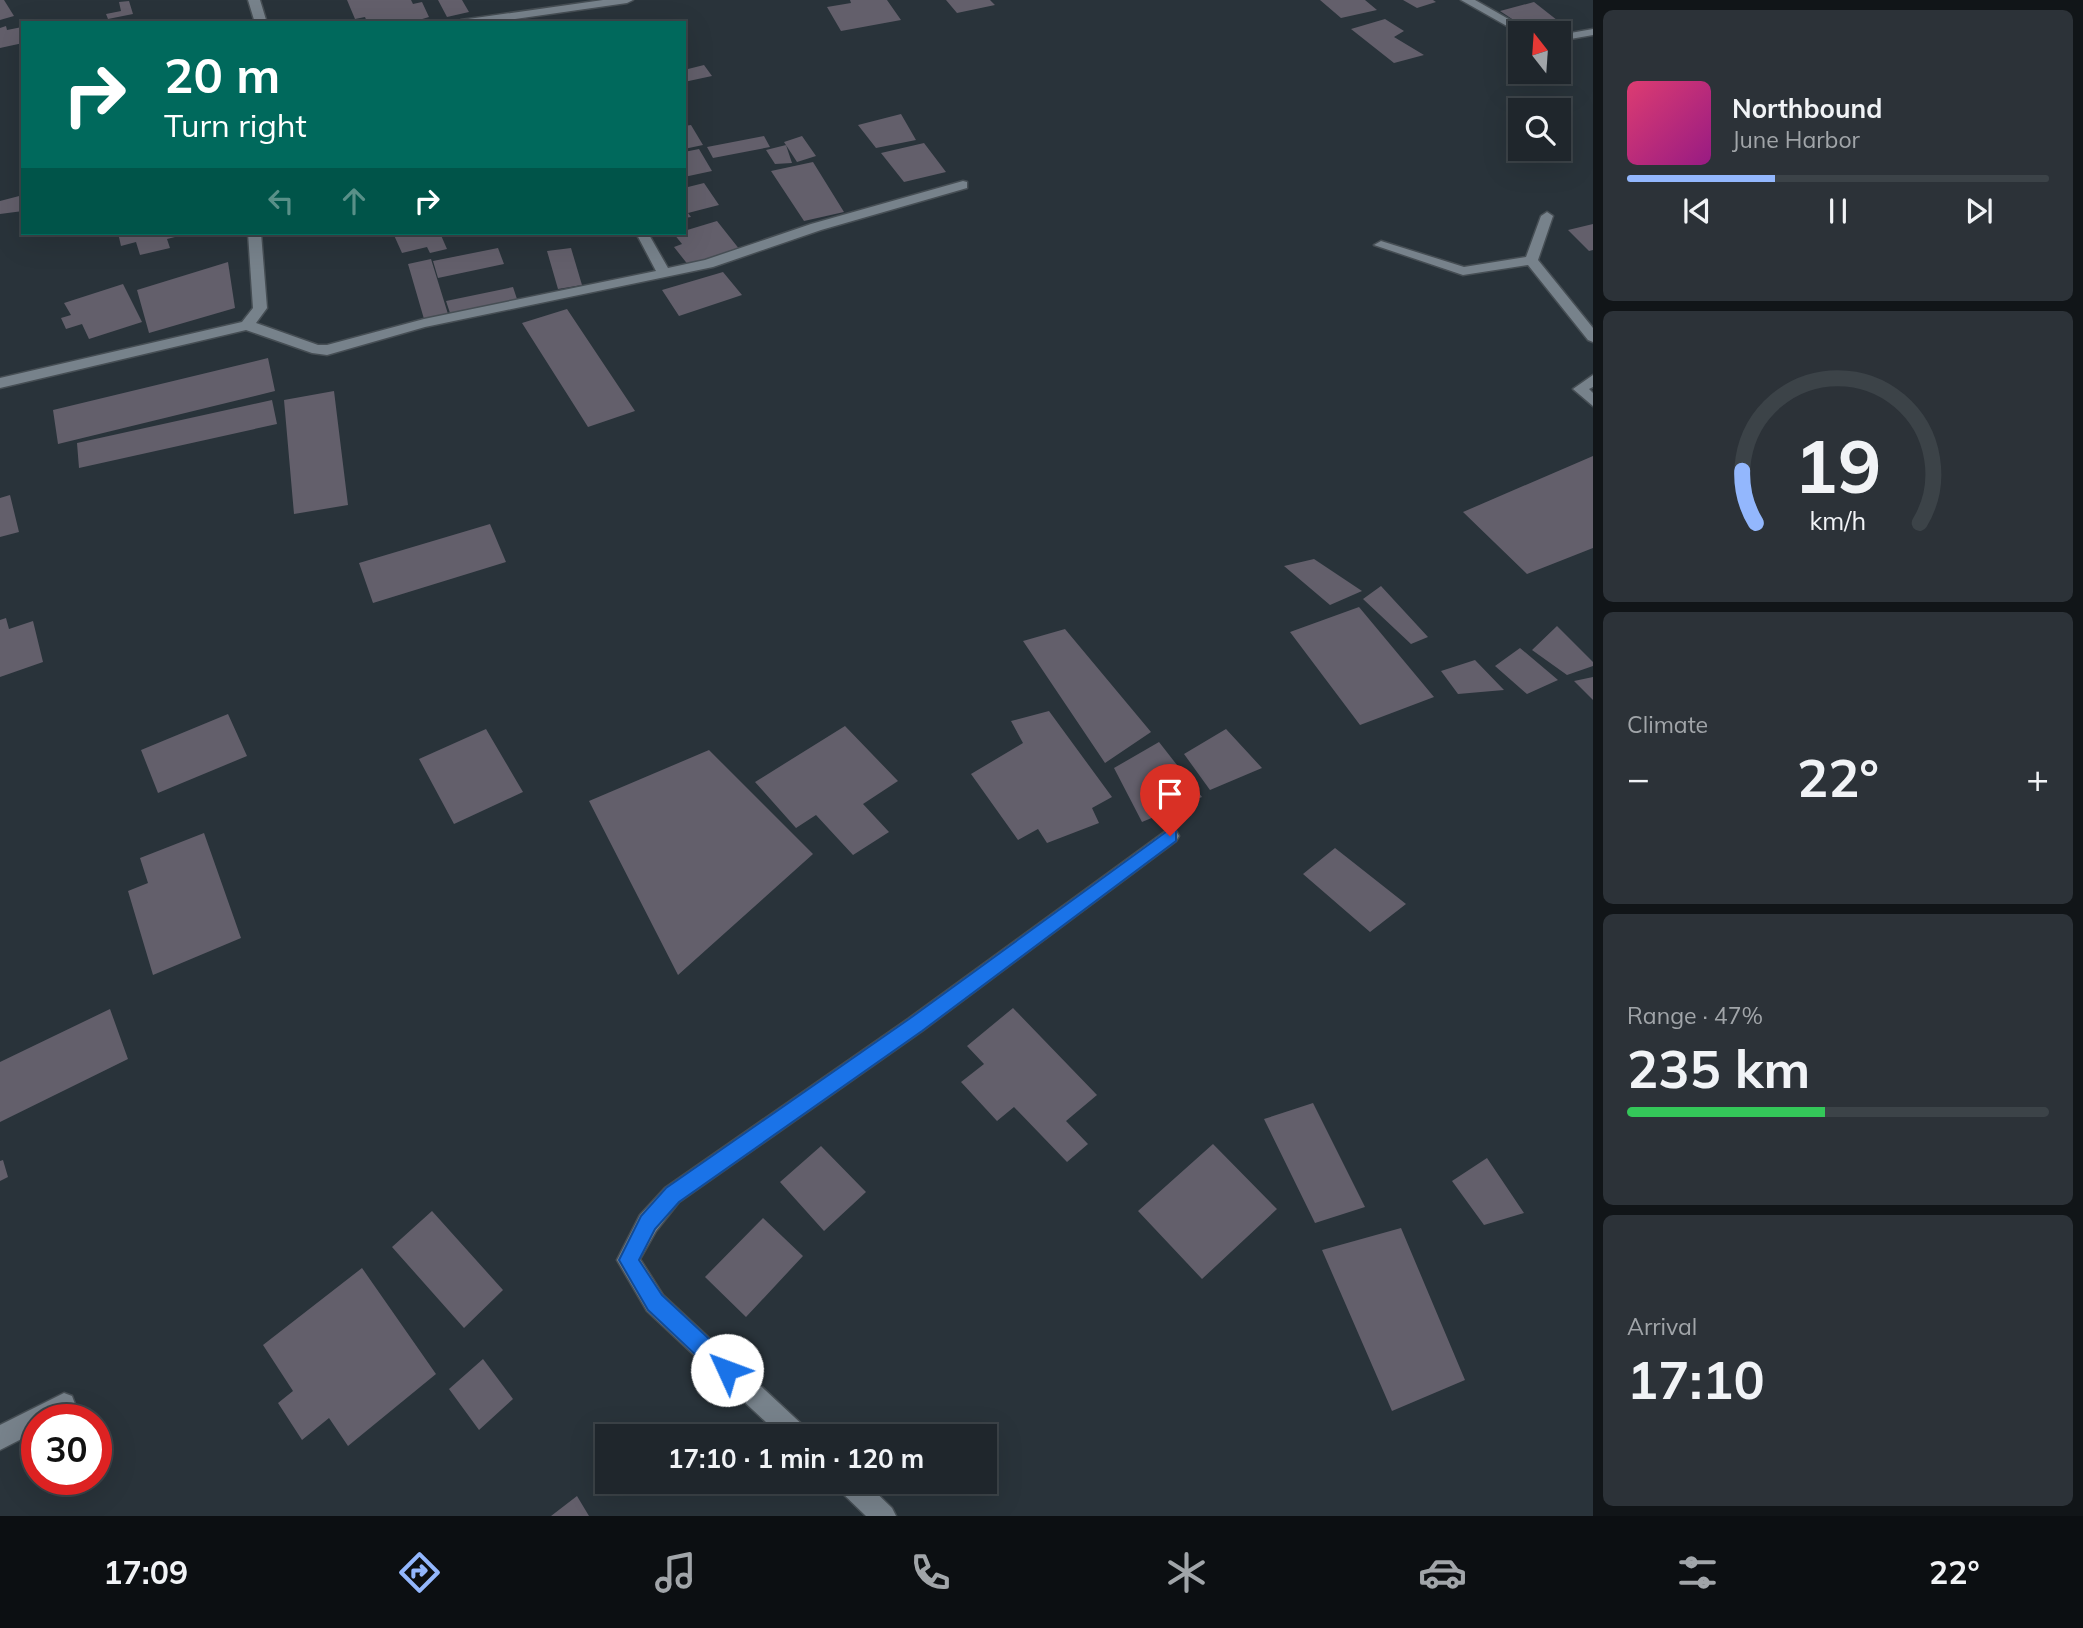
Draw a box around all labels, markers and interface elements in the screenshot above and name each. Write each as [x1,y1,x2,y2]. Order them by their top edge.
north arrow [1508,21,1572,84]
map controls [1508,21,1571,161]
text: 20 m [164,44,280,105]
icon: right [49,49,140,140]
text: Northbound [1732,92,1882,125]
button: search [1508,98,1571,161]
text: Turn right [164,105,307,145]
text: June Harbor [1732,125,1860,154]
icon: left [262,182,300,220]
icon: ahead [335,182,373,220]
icon: right [408,182,446,220]
icon: previous [1678,192,1716,230]
icon: pause [1819,192,1857,230]
icon: next [1960,192,1998,230]
text: 19 [1794,420,1882,511]
text: km/h [1810,505,1866,536]
text: Climate [1627,710,1708,739]
text: 22° [1797,745,1879,810]
text: − [1627,754,1650,802]
text: + [2026,754,2049,802]
pin [1140,764,1200,836]
icon: arrive [1151,775,1189,813]
text: Range · 47% [1627,1001,1763,1030]
text: 235 km [1627,1036,1810,1101]
text: Arrival [1627,1312,1697,1341]
position arrow [690,1333,764,1407]
text: 17:10 [1627,1347,1765,1412]
speed limit sign: 30 [21,1404,112,1495]
text: 17:10 · 1 min · 120 m [668,1442,924,1475]
icon: directions [395,1548,444,1597]
icon: music [651,1548,700,1597]
icon: phone [906,1548,955,1597]
icon: climate [1162,1548,1211,1597]
icon: car [1418,1548,1467,1597]
icon: filters [1673,1548,1722,1597]
text: 17:09 [103,1552,188,1592]
text: 22° [1929,1552,1980,1592]

